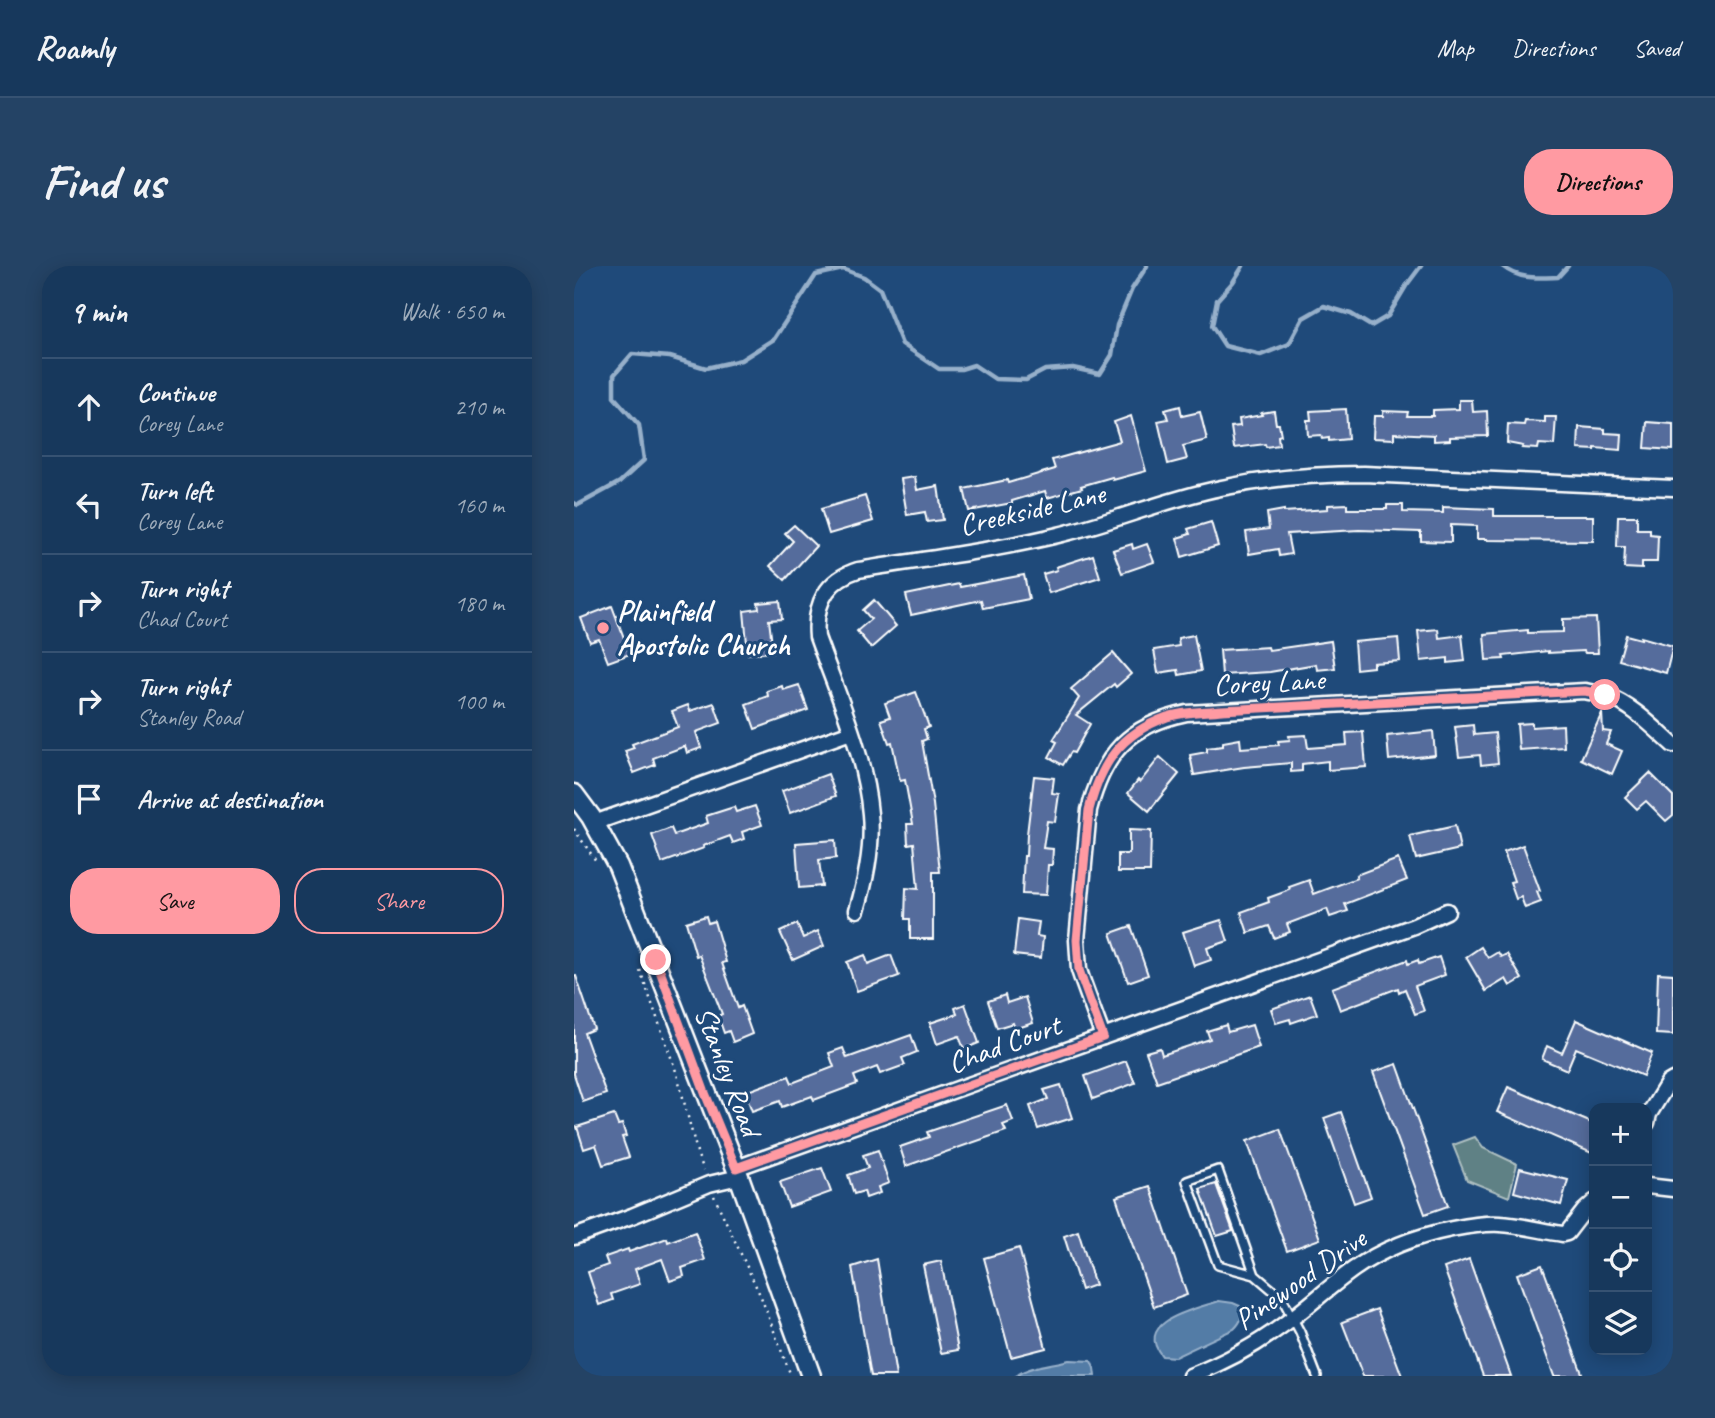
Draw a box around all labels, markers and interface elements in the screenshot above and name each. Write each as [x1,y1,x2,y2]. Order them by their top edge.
text: Roamly [35,27,114,69]
text: Map [1437,33,1474,63]
text: Directions [1512,33,1595,63]
text: Saved [1633,33,1680,63]
button: Directions [1524,149,1673,215]
text: Find us [42,151,164,213]
text: 9 min [70,293,127,331]
text: Walk · 650 m [400,297,504,326]
text: Continue [137,376,215,409]
icon: ahead [70,388,108,426]
text: 210 m [455,393,504,422]
text: Corey Lane [137,409,222,438]
street label: Creekside Lane [956,473,1111,544]
text: Turn left [137,474,212,507]
icon: left [70,486,108,524]
text: 160 m [455,491,504,520]
text: Corey Lane [137,507,222,536]
text: Turn right [137,572,228,605]
icon: right [70,584,108,622]
text: 180 m [455,589,504,618]
place label: Plainfield Apostolic Church [617,592,791,664]
text: Chad Court [137,605,227,634]
marker: Plainfield Apostolic Church [595,620,611,636]
street label: Corey Lane [1213,660,1328,704]
text: Turn right [137,670,228,703]
route start [1589,679,1620,710]
icon: right [70,682,108,720]
text: 100 m [455,687,504,716]
text: Stanley Road [137,703,241,732]
icon: arrive [70,780,108,818]
text: Arrive at destination [137,783,323,816]
button: Save [70,868,280,934]
button: Share [294,868,504,934]
route end [640,944,671,975]
street label: Stanley Road [686,1001,771,1145]
street label: Chad Court [942,1005,1068,1082]
map controls [1589,1103,1652,1355]
button: + [1589,1103,1652,1166]
button: − [1589,1166,1652,1229]
street label: Pinewood Drive [1227,1218,1375,1338]
button: locate [1589,1229,1652,1292]
button: layers [1589,1292,1652,1355]

